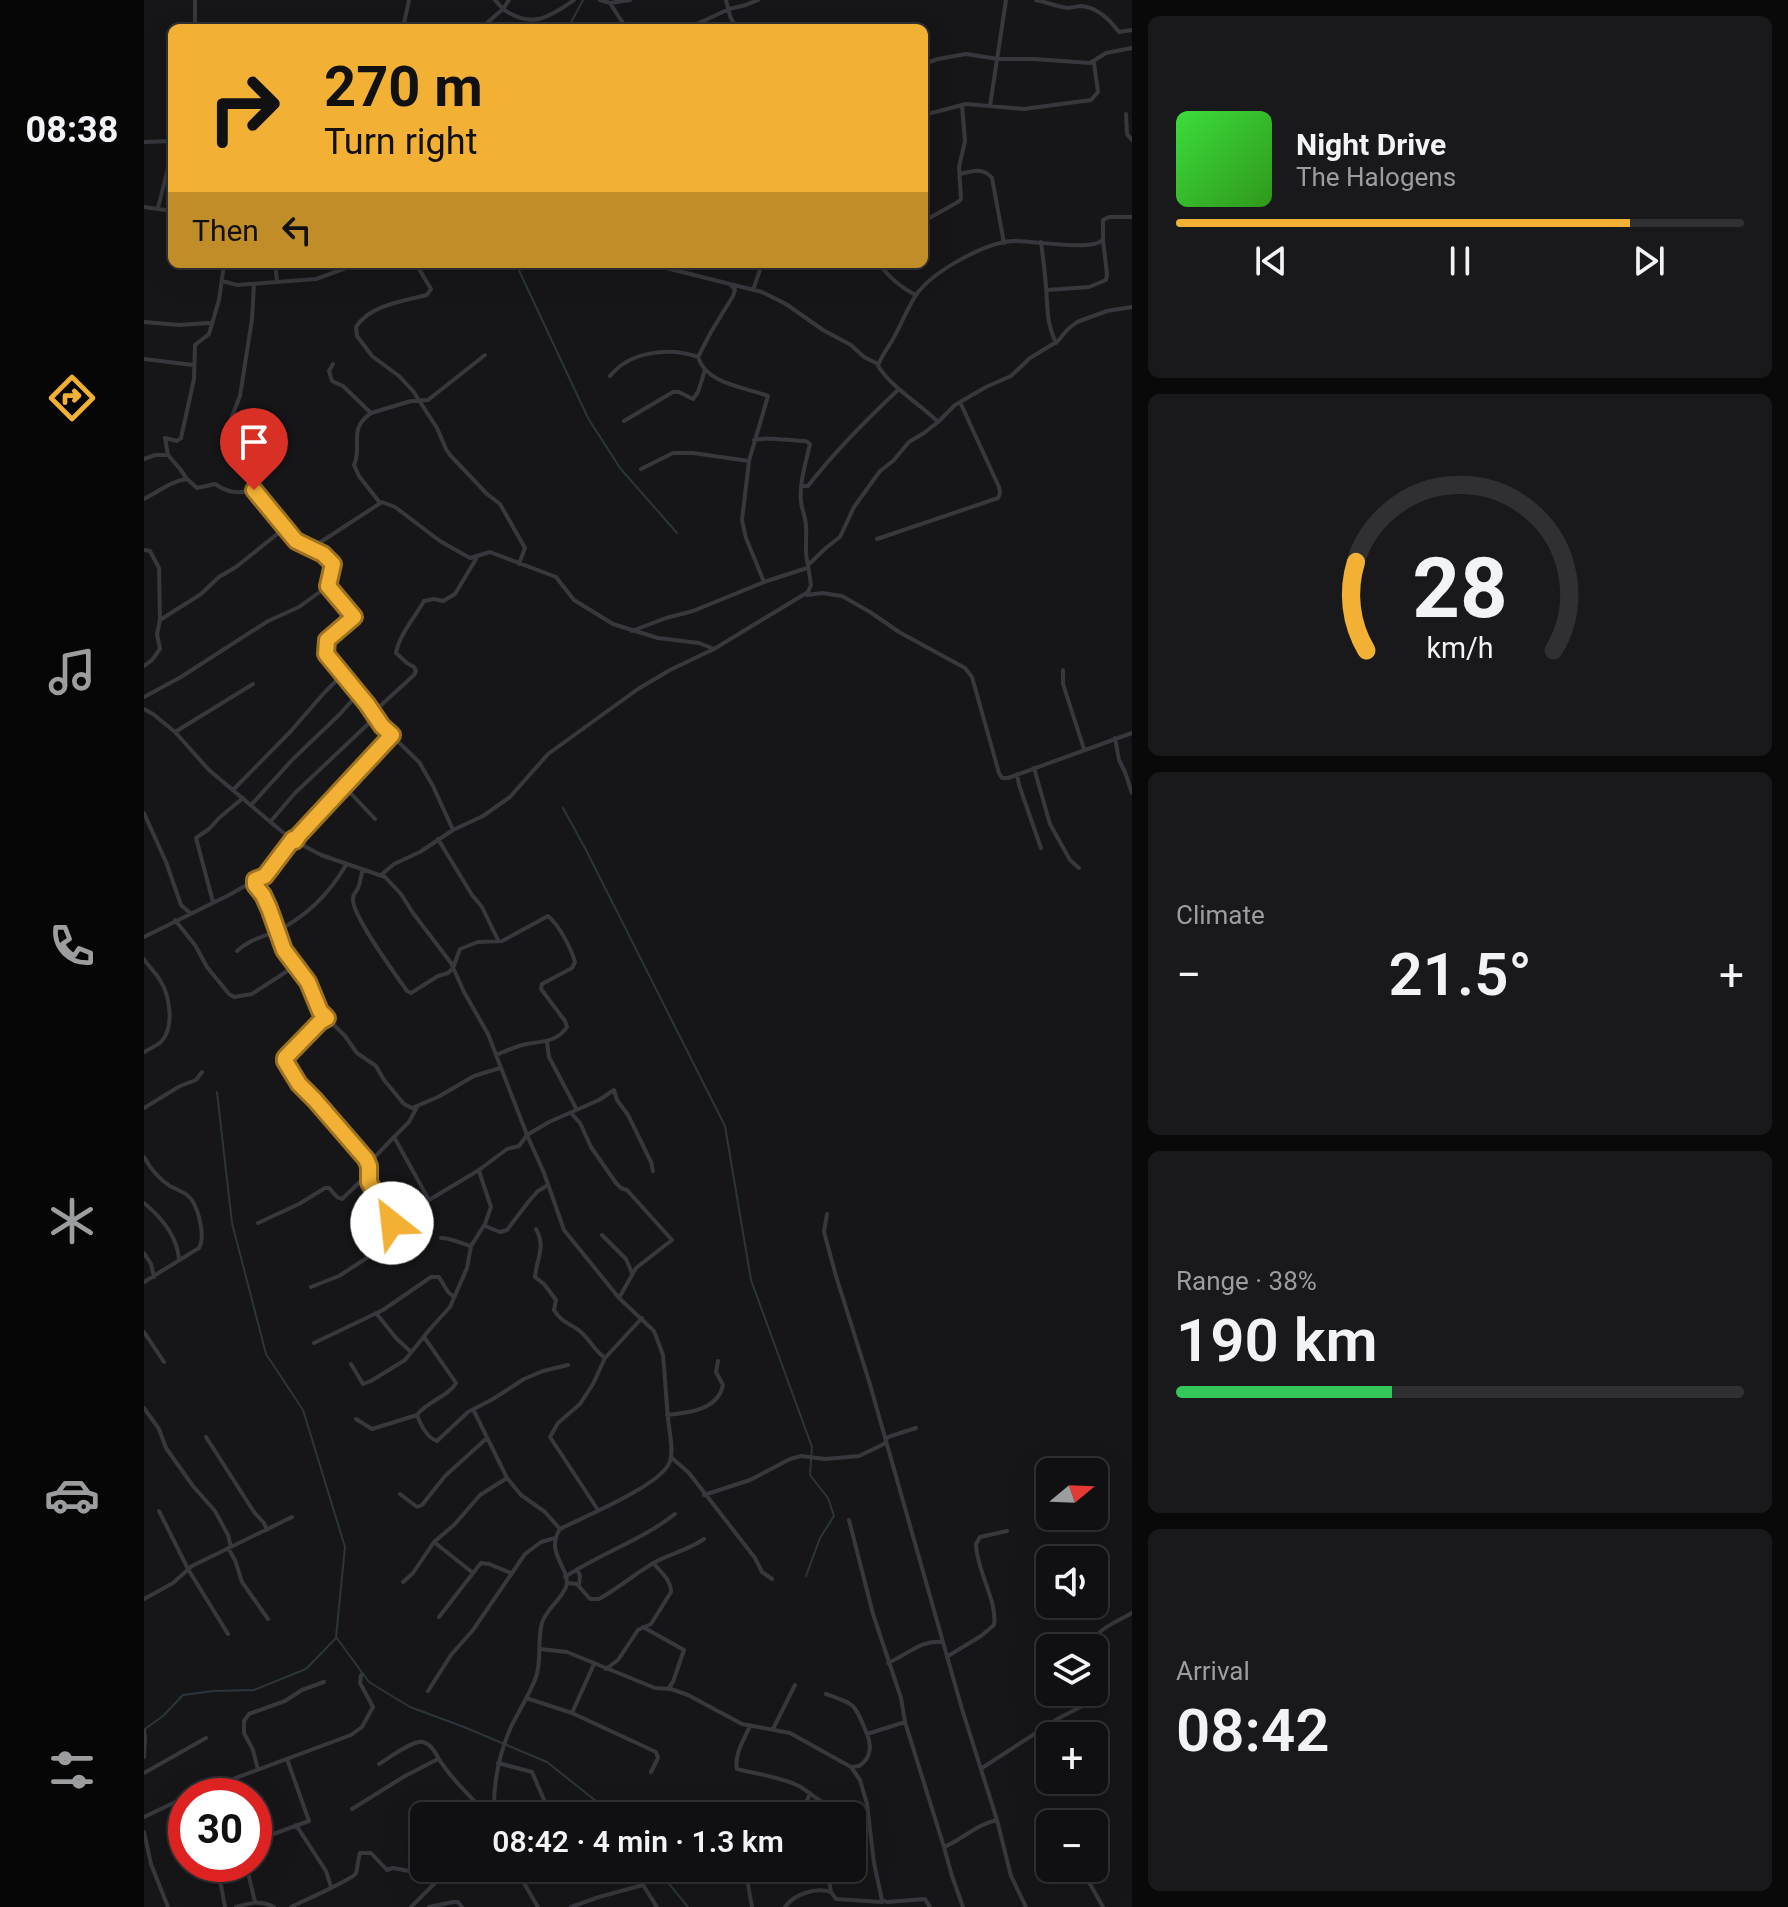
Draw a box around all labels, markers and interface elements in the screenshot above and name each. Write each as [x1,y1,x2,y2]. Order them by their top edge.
text: 270 m [324,54,483,120]
icon: right [192,56,296,160]
text: 08:38 [26,109,118,151]
text: Turn right [324,121,477,163]
text: Night Drive [1296,127,1446,162]
text: The Halogens [1296,162,1456,192]
icon: left [275,208,319,252]
text: Then [192,213,259,248]
icon: previous [1249,239,1293,283]
icon: pause [1438,239,1482,283]
icon: next [1627,239,1671,283]
icon: directions [44,370,100,426]
pin [220,408,288,490]
icon: arrive [232,420,276,464]
text: 28 [1412,540,1508,637]
text: km/h [1426,631,1494,665]
icon: music [44,644,100,700]
text: Climate [1176,900,1265,930]
icon: phone [44,918,100,974]
text: 21.5° [1389,939,1532,1010]
text: − [1176,949,1201,1001]
text: + [1719,949,1744,1001]
position arrow [350,1181,434,1265]
icon: climate [44,1193,100,1249]
text: Range · 38% [1176,1266,1317,1296]
text: 190 km [1176,1305,1378,1376]
north arrow [1036,1458,1108,1530]
map controls [1036,1458,1108,1882]
icon: car [44,1467,100,1523]
button: sound [1036,1546,1108,1618]
button: layers [1036,1634,1108,1706]
text: Arrival [1176,1656,1250,1686]
text: 08:42 [1176,1695,1329,1766]
button: + [1036,1722,1108,1794]
icon: filters [44,1742,100,1798]
speed limit sign: 30 [168,1778,272,1882]
button: − [1036,1810,1108,1882]
text: 08:42 · 4 min · 1.3 km [492,1824,784,1859]

